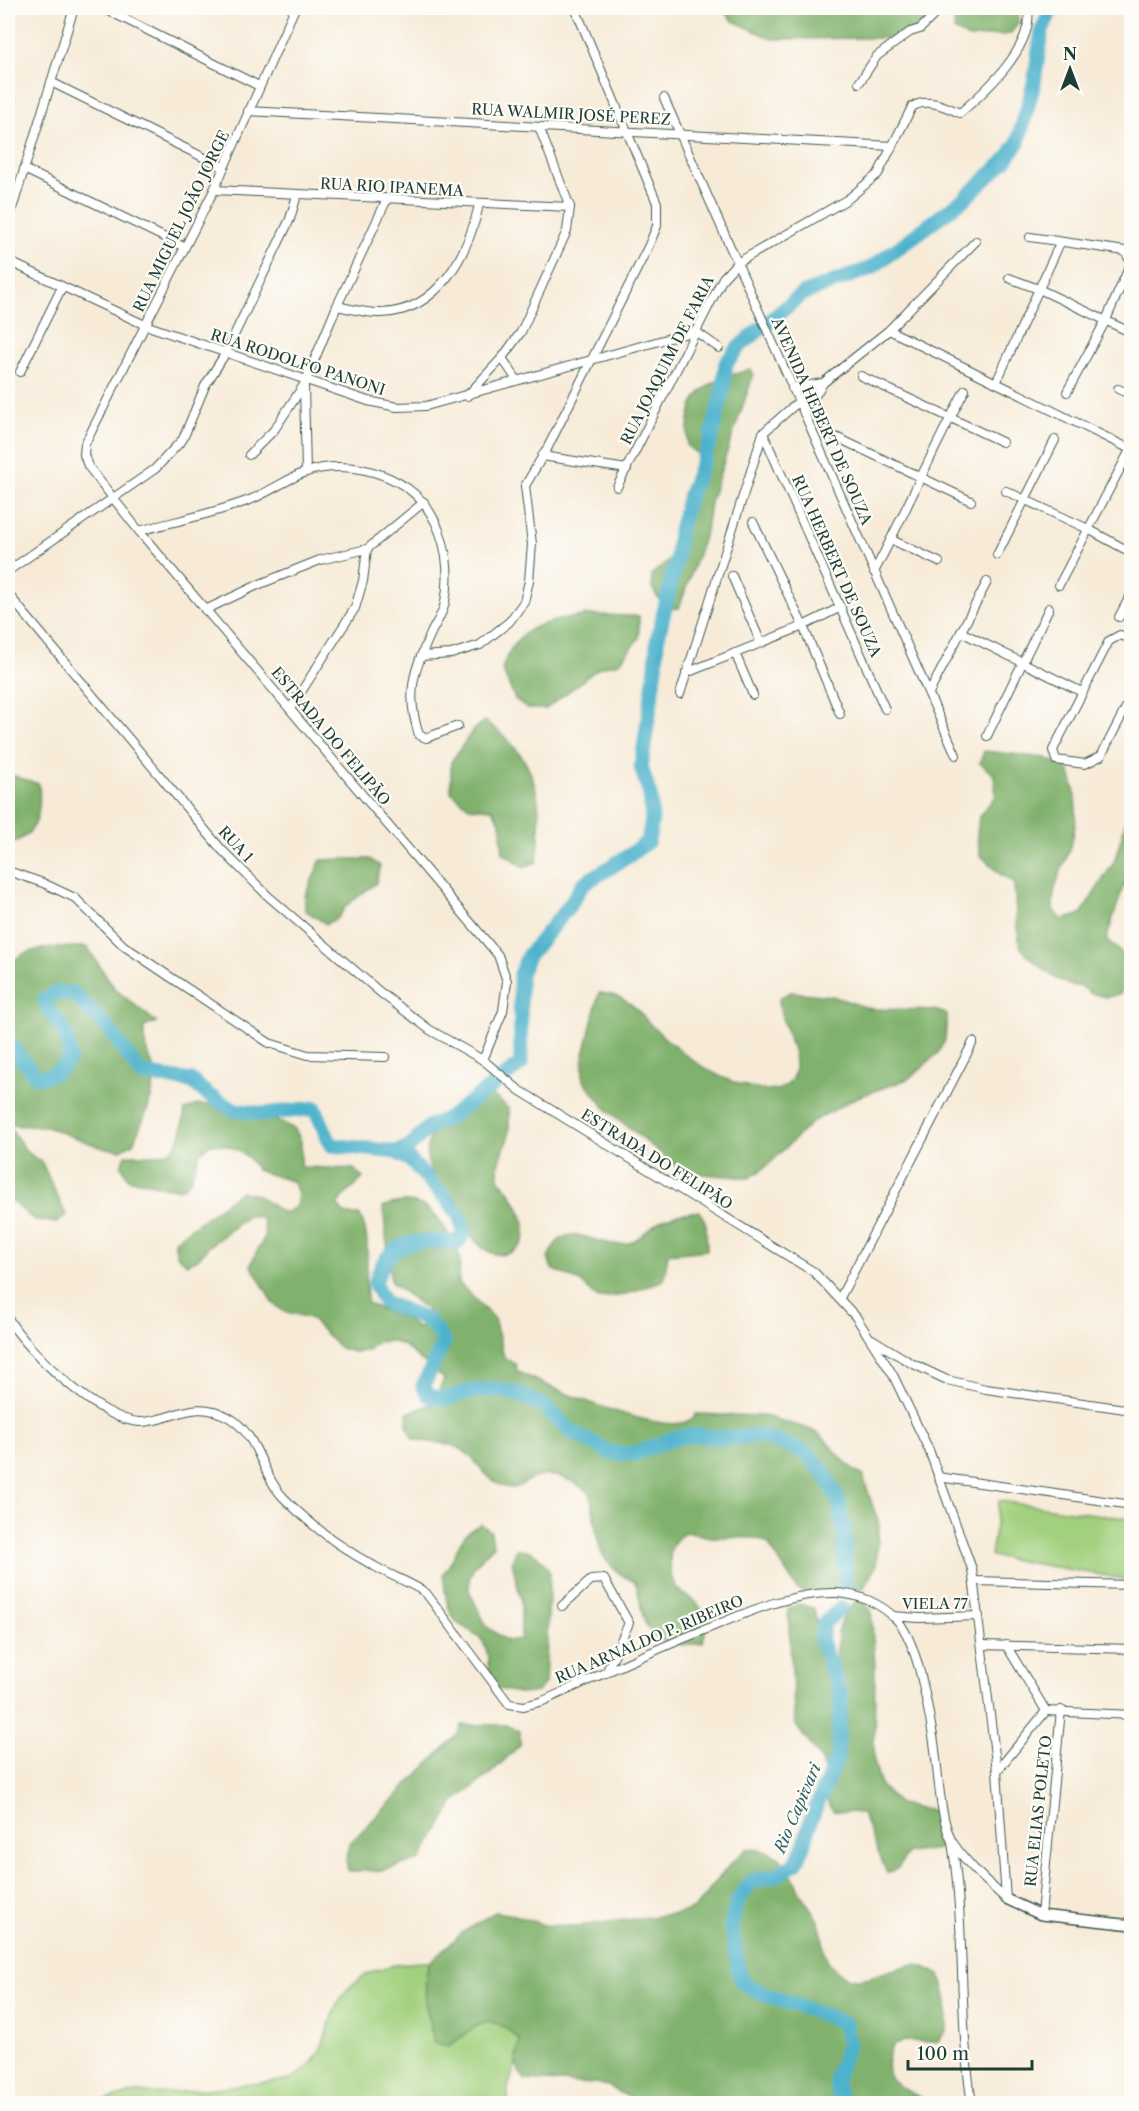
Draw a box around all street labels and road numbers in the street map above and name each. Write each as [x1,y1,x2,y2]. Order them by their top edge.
street label: RUA WALMIR JOSÉ PEREZ [471,99,671,129]
street label: RUA MIGUEL JOÃO JORGE [129,127,233,315]
street label: RUA RIO IPANEMA [320,174,465,200]
street label: RUA JOAQUIM DE FARIA [616,272,718,448]
street label: AVENIDA HEBERT DE SOUZA [767,313,877,529]
street label: RUA RODOLFO PANONI [208,325,388,399]
street label: RUA HERBERT DE SOUZA [788,472,886,661]
street label: ESTRADA DO FELIPÃO [267,663,395,809]
street label: RUA 1 [214,822,258,867]
street label: ESTRADA DO FELIPÃO [578,1105,736,1213]
street label: RUA ARNALDO P. RIBEIRO [552,1591,746,1687]
street label: VIELA 77 [901,1594,969,1613]
street label: RUA ELIAS POLETO [1021,1734,1055,1888]

